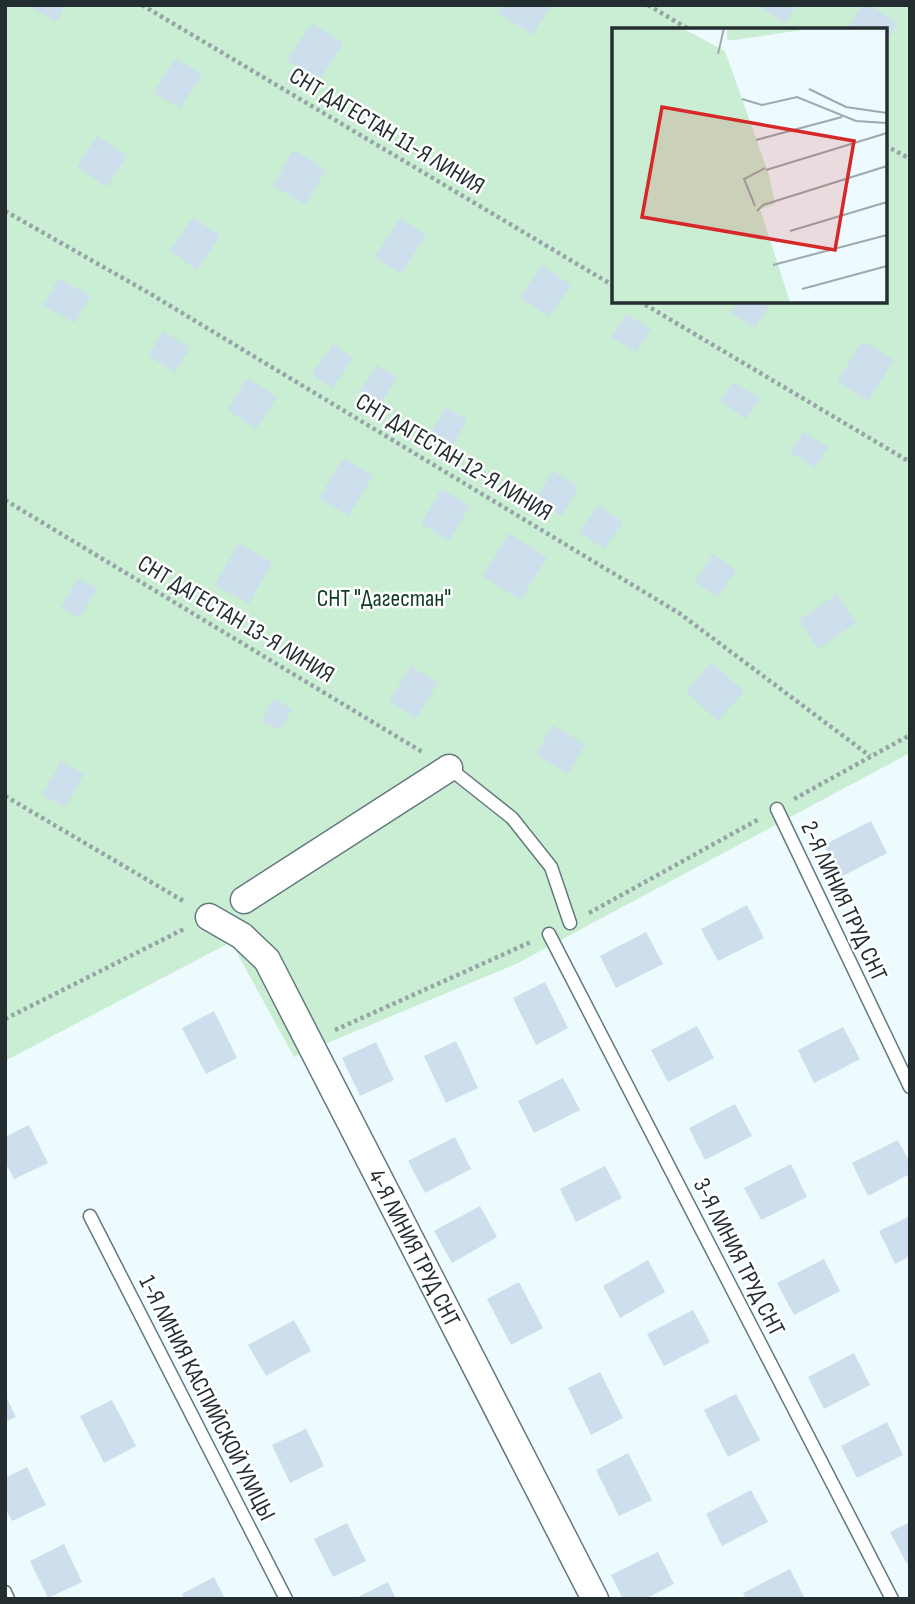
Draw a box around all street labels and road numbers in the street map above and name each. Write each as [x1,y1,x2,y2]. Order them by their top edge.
street label: СНТ ДАГЕСТАН 11-Я ЛИНИЯ [284,61,490,201]
street label: СНТ ДАГЕСТАН 12-Я ЛИНИЯ [350,387,558,527]
street label: СНТ ДАГЕСТАН 13-Я ЛИНИЯ [132,549,340,689]
street label: 2-Я ЛИНИЯ ТРУД СНТ [794,817,894,986]
street label: 4-Я ЛИНИЯ ТРУД СНТ [362,1164,467,1331]
street label: 3-Я ЛИНИЯ ТРУД СНТ [687,1173,791,1341]
street label: 1-Я ЛИНИЯ КАСПИЙСКОЙ УЛИЦЫ [132,1270,282,1526]

